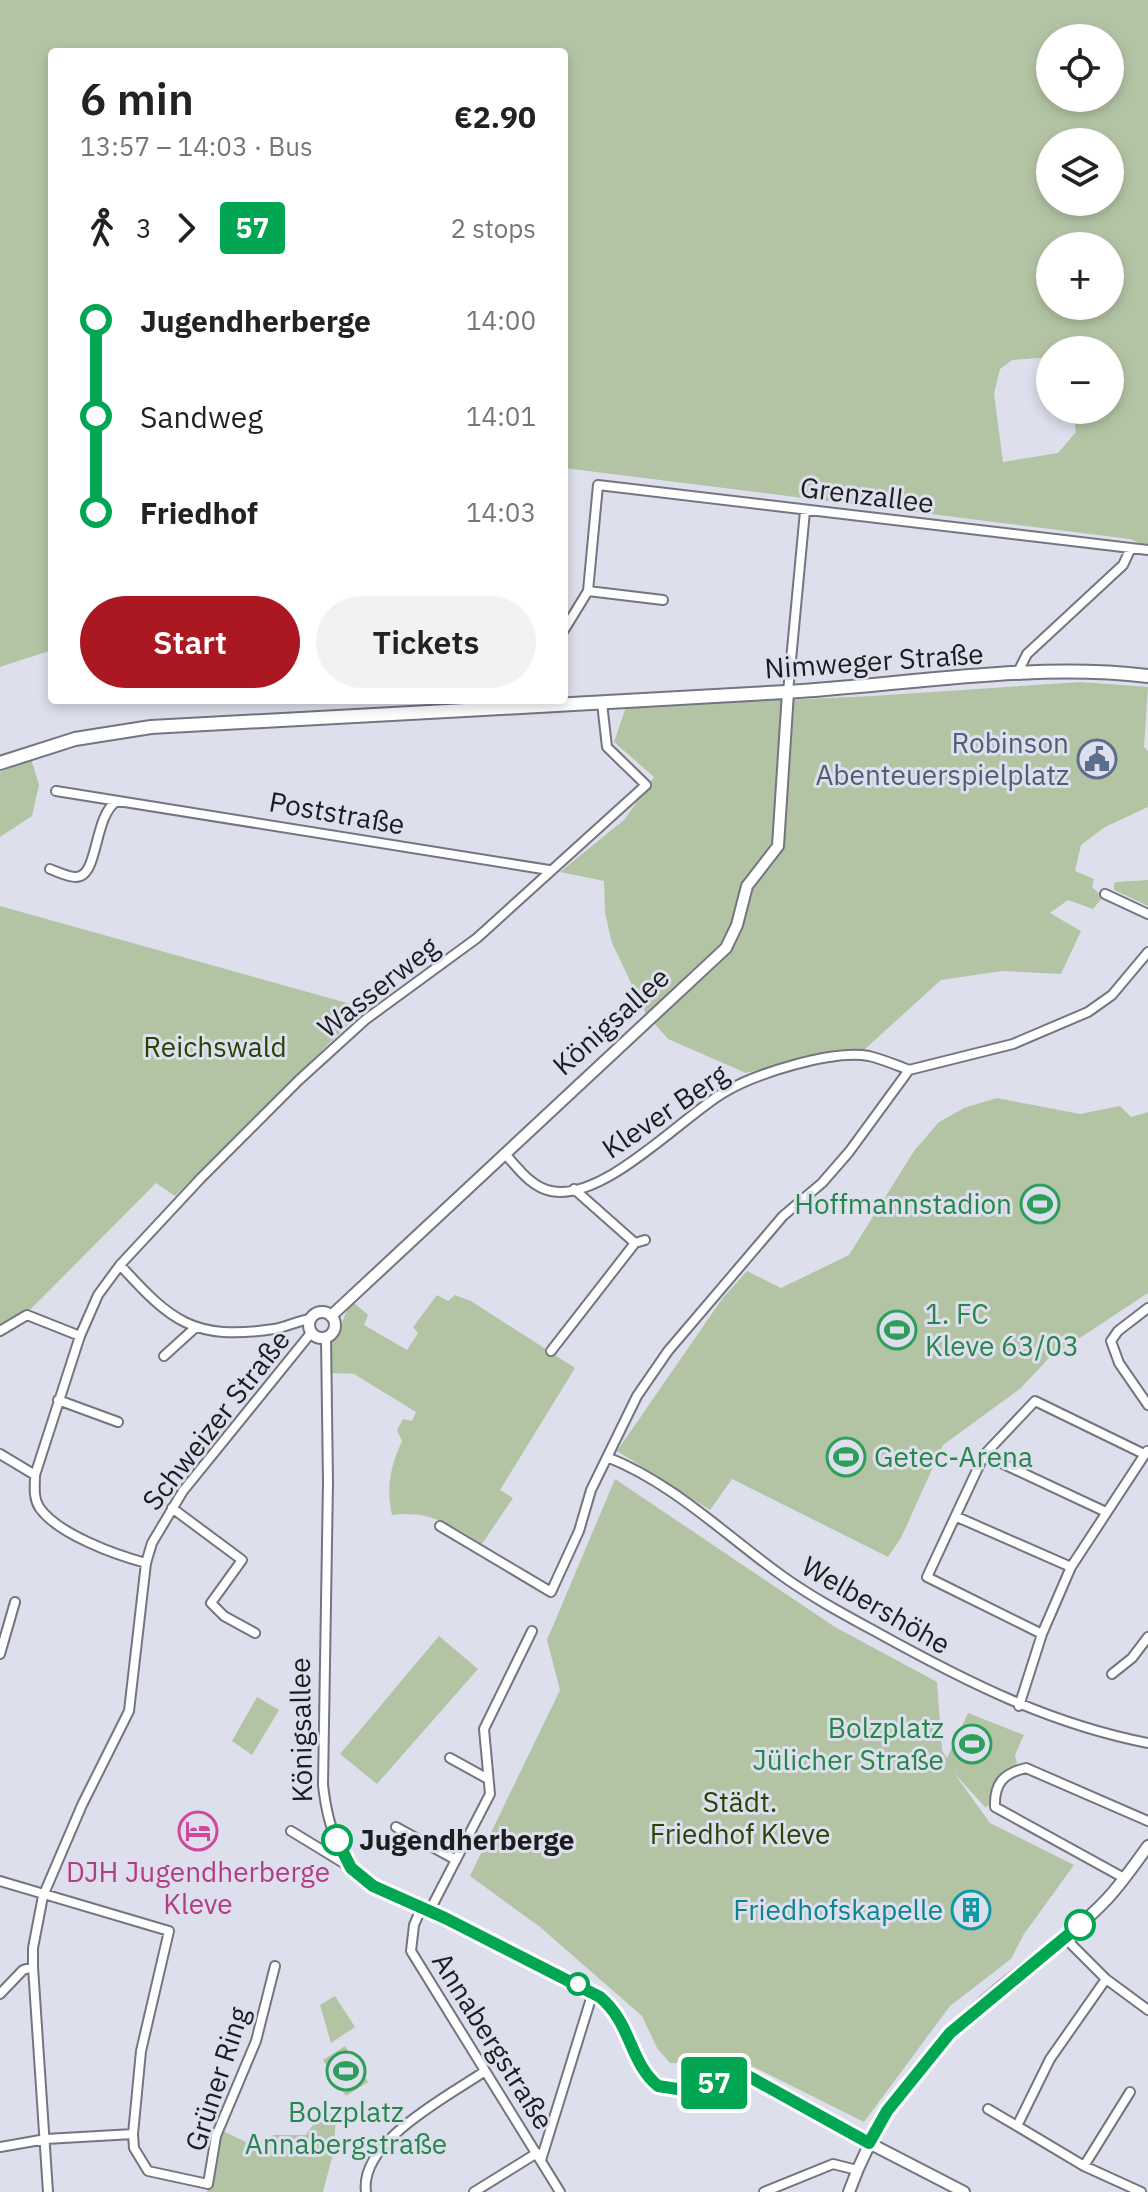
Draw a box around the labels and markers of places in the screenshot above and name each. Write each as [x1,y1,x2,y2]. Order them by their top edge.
place label: Robinson Abenteuerspielplatz [815,724,1069,793]
public building icon: Robinson Abenteuerspielplatz [1076,738,1118,780]
sports icon: Hoffmannstadion [1019,1183,1061,1225]
place label: Hoffmannstadion [794,1185,1012,1222]
place label: 1. FC Kleve 63/03 [925,1295,1079,1364]
sports icon: 1. FC Kleve 63/03 [876,1309,918,1351]
sports icon: Getec-Arena [825,1436,867,1478]
place label: Getec-Arena [874,1438,1033,1475]
place label: Bolzplatz Jülicher Straße [752,1709,944,1778]
sports icon: Bolzplatz Jülicher Straße [951,1723,993,1765]
hotel icon: DJH Jugendherberge Kleve [177,1810,219,1852]
place label: Jugendherberge [359,1821,575,1858]
marker: Jugendherberge [322,1825,352,1855]
place label: DJH Jugendherberge Kleve [66,1853,330,1922]
building icon: Friedhofskapelle [950,1889,992,1931]
place label: Friedhofskapelle [733,1891,943,1928]
unlabelled marker [1065,1910,1095,1940]
unlabelled marker [567,1973,589,1995]
sports icon: Bolzplatz Annabergstraße [325,2050,367,2092]
place label: Bolzplatz Annabergstraße [245,2093,447,2162]

